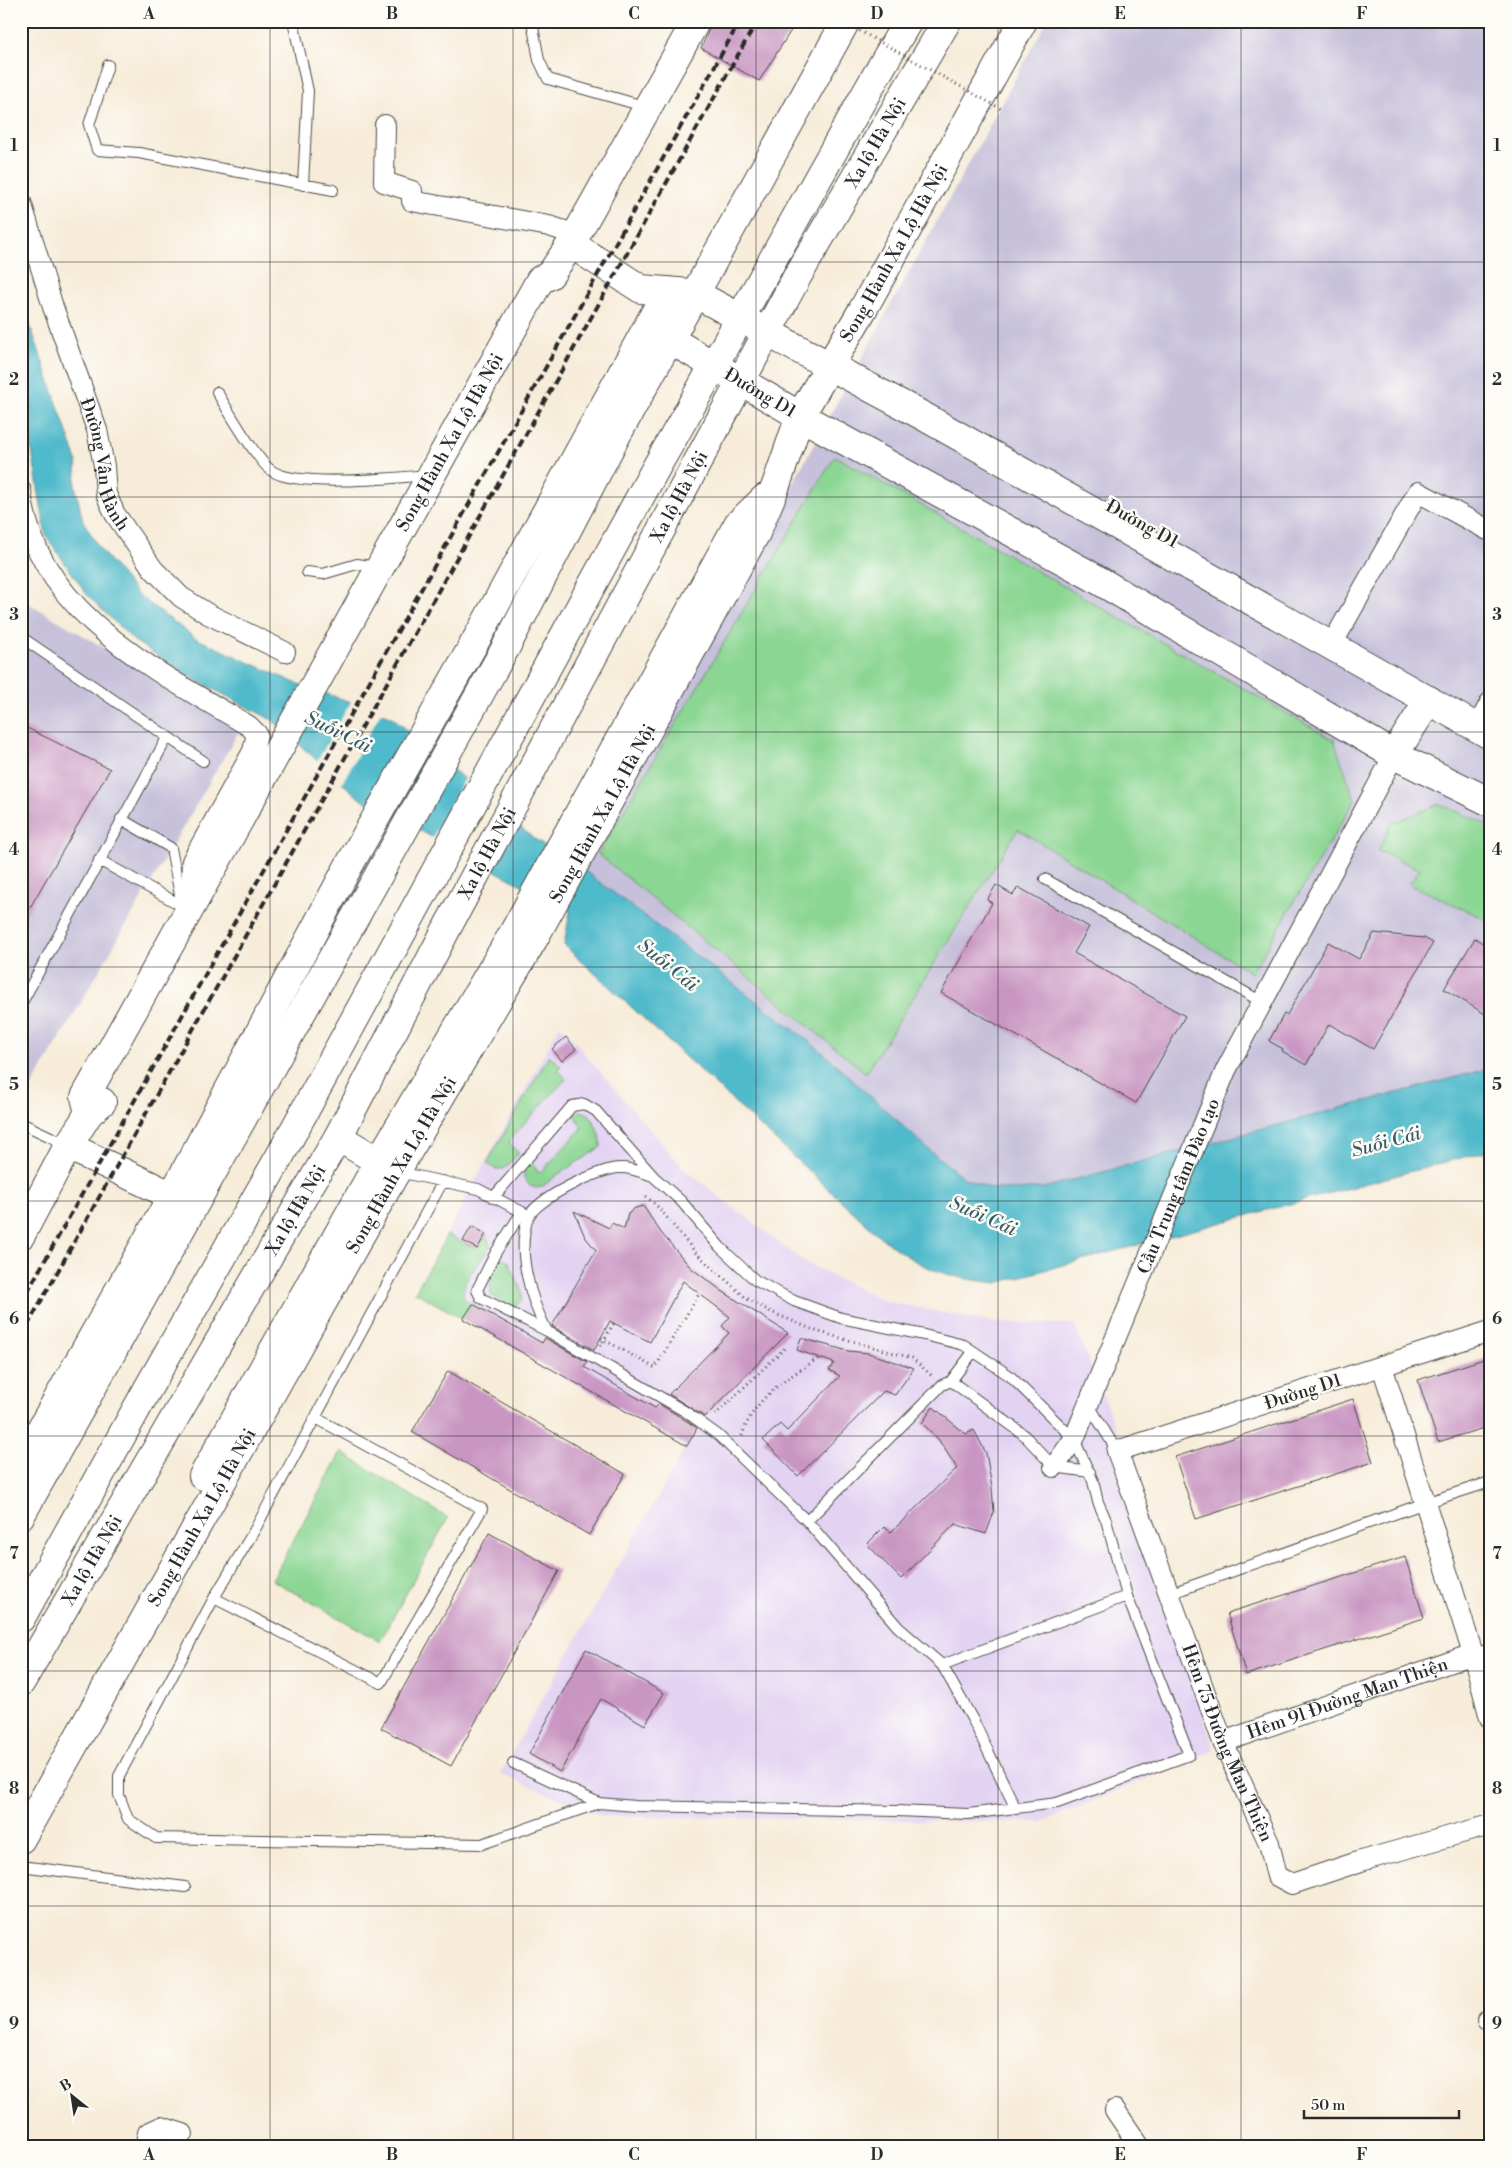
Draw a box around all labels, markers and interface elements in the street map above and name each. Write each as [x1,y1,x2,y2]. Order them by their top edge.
text: A [142,4,155,24]
text: B [386,4,398,24]
text: C [628,4,640,24]
text: D [871,4,884,24]
text: E [1114,4,1126,24]
text: F [1356,4,1368,24]
street label: Xa lộ Hà Nội [840,93,911,193]
text: 1 [10,136,18,156]
text: 1 [1493,136,1501,156]
street label: Song Hành Xa Lộ Hà Nội [835,160,953,346]
street label: Song Hành Xa Lộ Hà Nội [391,349,509,535]
street label: Đường D1 [720,363,801,423]
text: 2 [9,370,19,390]
text: 2 [1492,370,1502,390]
street label: Đường Vận Hành [75,395,135,536]
street label: Xa lộ Hà Nội [644,447,713,547]
street label: Đường D1 [1101,495,1183,554]
text: 3 [9,605,19,625]
text: 3 [1492,605,1502,625]
water label: Suối Cái [301,706,375,758]
street label: Song Hành Xa Lộ Hà Nội [544,720,661,907]
street label: Xa lộ Hà Nội [453,803,521,904]
text: 4 [9,840,20,860]
text: 4 [1492,840,1503,860]
water label: Suối Cái [633,933,703,997]
street label: Song Hành Xa Lộ Hà Nội [341,1072,461,1257]
text: 5 [9,1075,19,1095]
text: 5 [1492,1075,1502,1095]
street label: Cầu Trung tâm Đào tạo [1132,1095,1225,1277]
water label: Suối Cái [1348,1121,1424,1163]
street label: Xa lộ Hà Nội [260,1160,331,1260]
water label: Suối Cái [946,1191,1020,1241]
text: 6 [9,1309,19,1329]
text: 6 [1492,1309,1502,1329]
street label: Đường D1 [1261,1369,1345,1415]
street label: Song Hành Xa Lộ Hà Nội [143,1424,261,1610]
street label: Xa lộ Hà Nội [56,1511,127,1610]
text: 7 [9,1544,19,1564]
text: 7 [1492,1544,1502,1564]
street label: Hẻm 75 Đường Man Thiện [1177,1641,1279,1846]
street label: Hẻm 91 Đường Man Thiện [1244,1652,1451,1744]
text: 8 [9,1779,19,1799]
text: 8 [1492,1779,1502,1799]
text: 9 [9,2014,19,2034]
text: 9 [1492,2014,1502,2034]
north arrow [48,2070,98,2120]
text: B [57,2075,75,2096]
scale bar [1304,2088,1458,2120]
text: 50 m [1311,2096,1345,2115]
text: A [142,2145,155,2165]
text: B [386,2145,398,2165]
text: C [628,2145,640,2165]
text: D [871,2145,884,2165]
text: E [1114,2145,1126,2165]
text: F [1356,2145,1368,2165]

